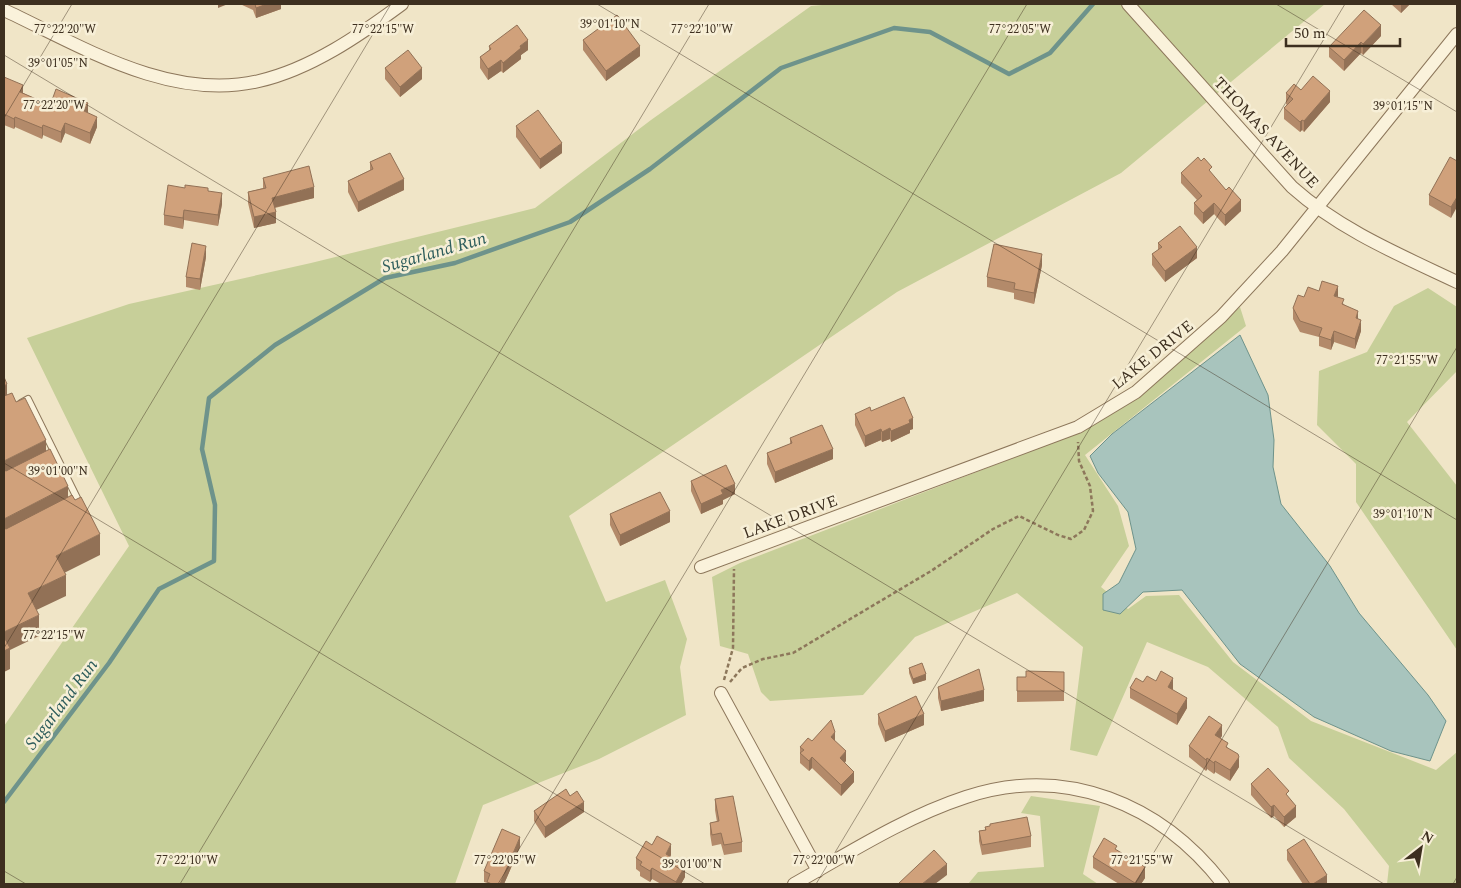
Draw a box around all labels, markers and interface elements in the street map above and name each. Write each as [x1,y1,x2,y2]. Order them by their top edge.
text: 39°01'10"N [580,15,640,34]
scale bar [1286,15,1400,47]
text: 77°22'20"W [34,20,96,39]
text: 77°22'15"W [352,20,414,39]
text: 77°22'10"W [671,20,733,39]
text: 77°22'05"W [989,20,1051,39]
text: 50 m [1294,22,1326,45]
text: 39°01'05"N [28,54,88,73]
street label: THOMAS AVENUE [1208,71,1325,194]
text: 77°22'20"W [23,96,85,115]
text: 39°01'15"N [1373,97,1433,116]
water label: Sugarland Run [379,225,490,280]
street label: LAKE DRIVE [1107,314,1199,395]
text: 77°21'55"W [1376,351,1438,370]
text: 39°01'00"N [28,462,88,481]
street label: LAKE DRIVE [740,489,841,545]
text: 39°01'10"N [1373,505,1433,524]
text: 77°22'15"W [23,626,85,645]
water label: Sugarland Run [18,653,105,755]
north arrow [1396,823,1446,873]
text: N [1417,825,1438,849]
text: 77°22'10"W [156,851,218,870]
text: 77°22'05"W [474,851,536,870]
text: 77°22'00"W [793,851,855,870]
text: 77°21'55"W [1111,851,1173,870]
text: 39°01'00"N [662,855,722,874]

